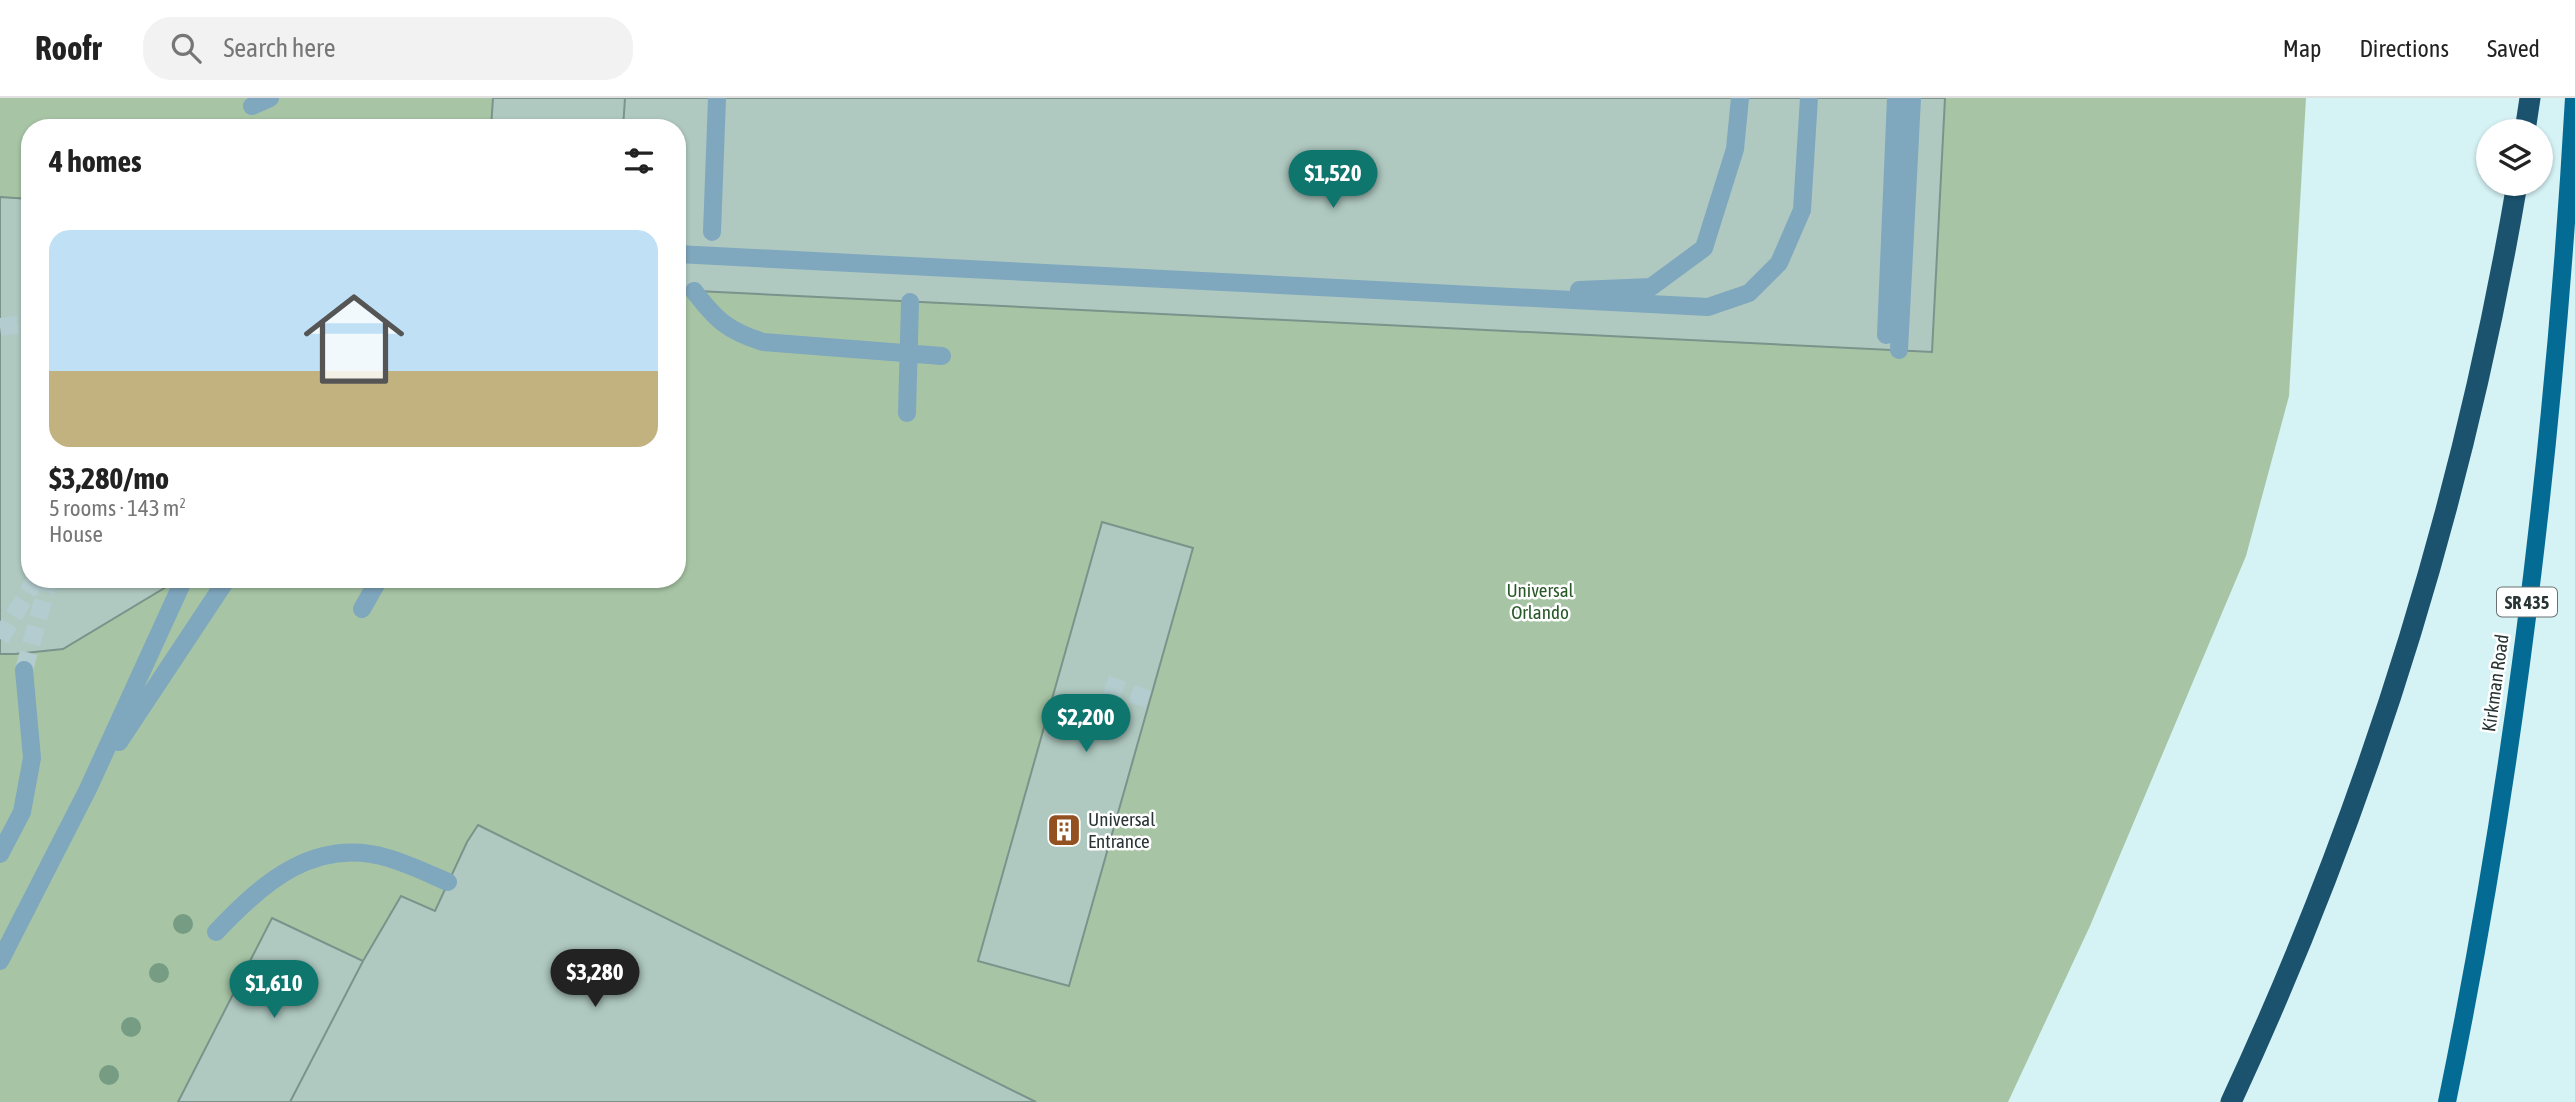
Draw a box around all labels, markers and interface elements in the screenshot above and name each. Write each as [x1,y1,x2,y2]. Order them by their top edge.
search box [143,17,633,80]
text: Roofr [35,29,101,67]
icon: search [167,29,205,67]
text: Search here [223,33,336,63]
text: Map [2283,35,2321,62]
text: Directions [2359,35,2449,62]
text: Saved [2487,35,2540,62]
map controls [2476,119,2553,196]
button: layers [2476,119,2553,196]
icon: filters [620,142,658,180]
text: 4 homes [49,144,142,178]
pin: $1,520 [1276,150,1390,210]
text: $1,520 [1305,160,1362,186]
icon: home [291,276,417,402]
text: $3,280/mo [49,461,169,495]
text: 5 rooms · 143 m² [49,495,186,521]
text: House [49,521,103,547]
park label: Universal Orlando [1506,579,1574,623]
road number: SR 435 [2497,588,2557,616]
street label: Kirkman Road [2477,633,2513,733]
pin: $2,200 [1029,694,1143,754]
text: $2,200 [1058,704,1115,730]
place label: Universal Entrance [1088,808,1155,852]
building icon: Universal Entrance [1045,811,1083,849]
pin: $3,280 [538,950,652,1009]
text: $3,280 [567,959,624,985]
pin: $1,610 [217,960,331,1020]
text: $1,610 [246,970,303,996]

